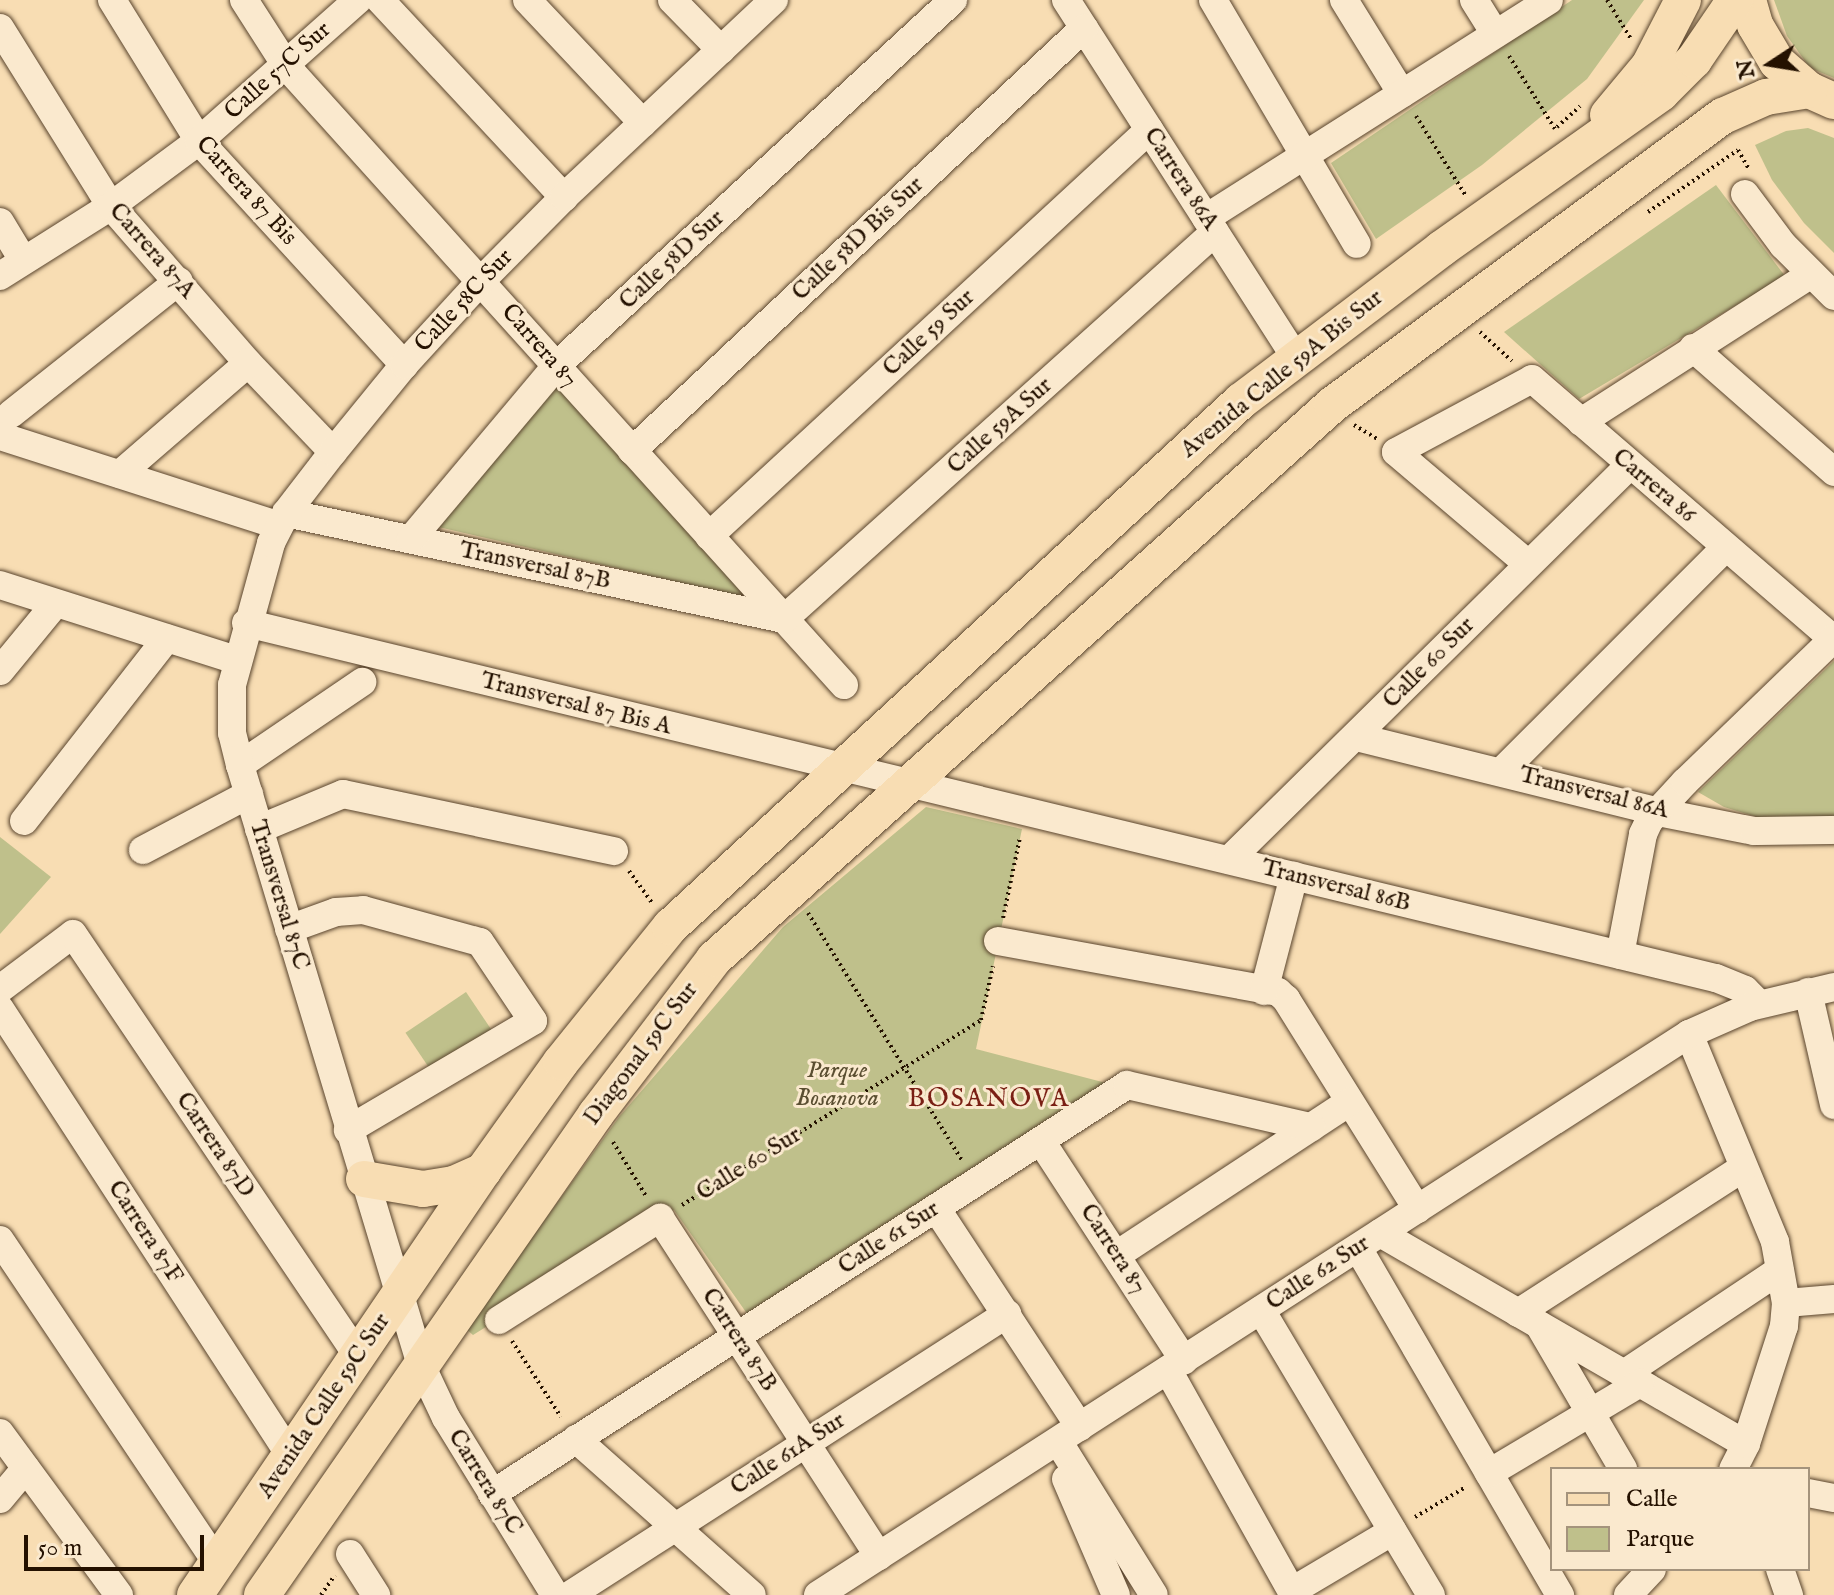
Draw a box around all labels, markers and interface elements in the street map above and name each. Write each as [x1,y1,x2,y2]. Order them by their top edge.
street label: Calle 57C Sur [219,16,337,126]
north arrow [1730,24,1810,104]
text: N [1731,57,1762,81]
street label: Carrera 86A [1137,122,1225,236]
street label: Carrera 87 Bis [189,130,303,252]
street label: Calle 58D Bis Sur [786,171,930,307]
street label: Carrera 87A [103,197,201,305]
street label: Calle 58D Sur [614,204,730,316]
street label: Calle 58C Sur [409,243,519,359]
street label: Calle 59 Sur [877,283,981,383]
street label: Avenida Calle 59A Bis Sur [1175,284,1389,464]
street label: Carrera 87 [495,298,583,394]
street label: Calle 59A Sur [942,371,1058,481]
street label: Carrera 86 [1606,443,1702,529]
street label: Transversal 87B [457,536,613,596]
street label: Calle 60 Sur [1377,611,1481,715]
street label: Transversal 87 Bis A [478,666,674,742]
street label: Transversal 86A [1516,761,1672,825]
street label: Transversal 87C [243,817,315,973]
street label: Transversal 86B [1259,854,1413,918]
street label: Diagonal 59C Sur [578,977,704,1131]
park label: Parque Bosanova [795,1057,879,1113]
district label: BOSANOVA [908,1083,1070,1115]
street label: Carrera 87D [169,1087,261,1203]
street label: Calle 60 Sur [692,1121,806,1207]
street label: Carrera 87F [101,1175,189,1289]
street label: Calle 61 Sur [833,1195,945,1281]
street label: Carrera 87 [1073,1199,1153,1299]
street label: Calle 62 Sur [1261,1229,1375,1317]
street label: Carrera 87B [695,1283,783,1397]
street label: Avenida Calle 59C Sur [251,1308,397,1504]
street label: Calle 61A Sur [725,1406,851,1502]
street label: Carrera 87C [441,1424,529,1540]
legend [1550,1467,1810,1571]
text: Calle [1626,1484,1678,1515]
scale bar [28,1519,208,1569]
text: Parque [1626,1524,1694,1555]
text: 50 m [38,1533,82,1564]

